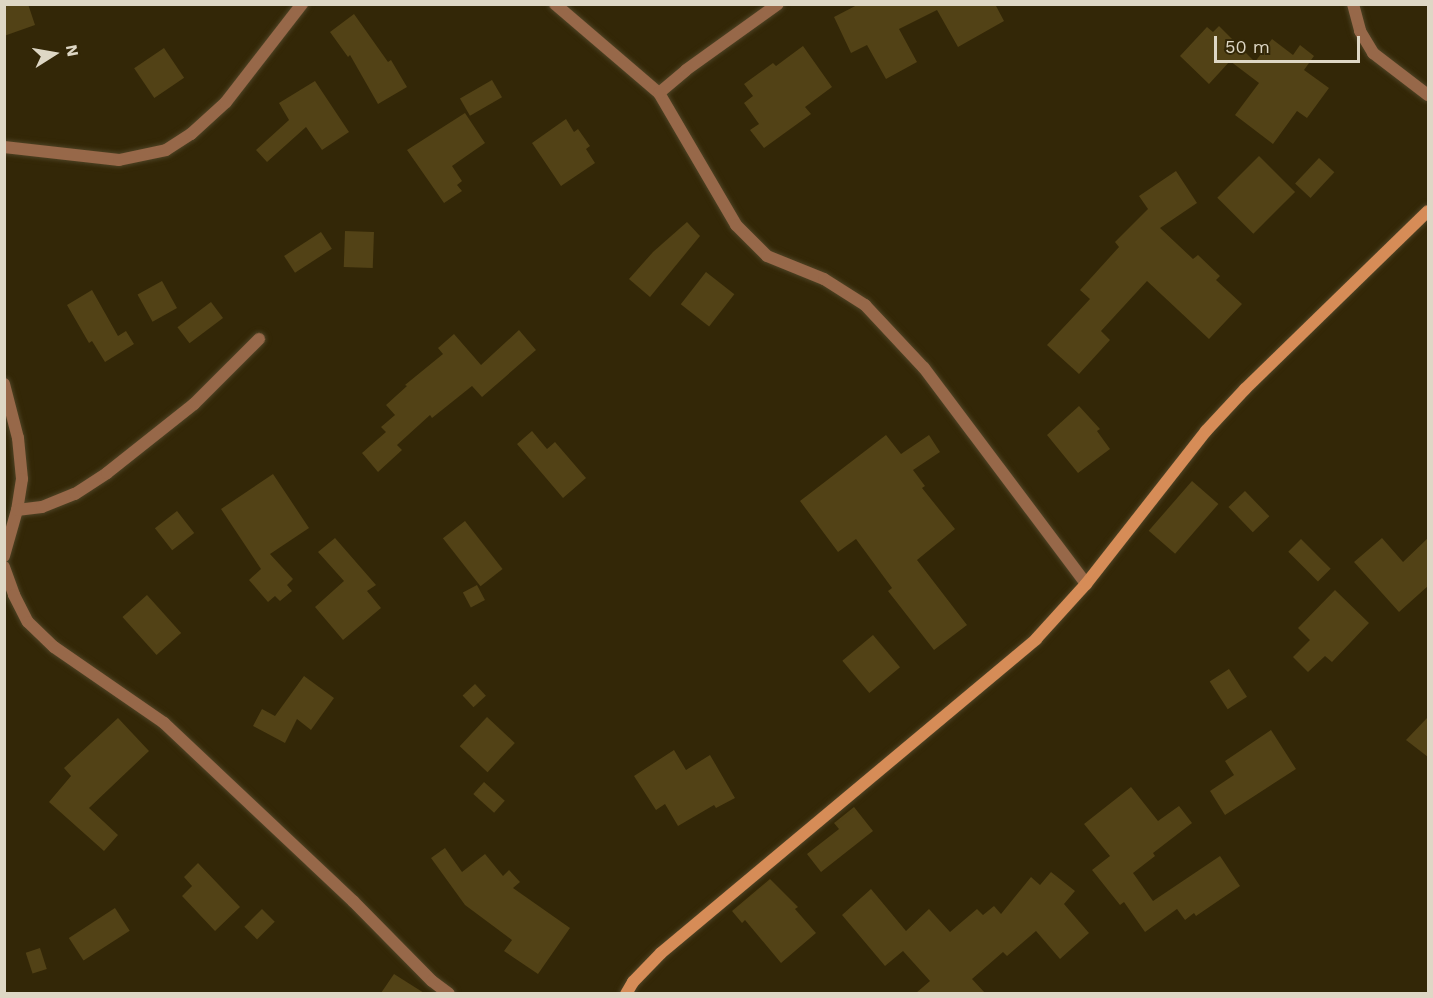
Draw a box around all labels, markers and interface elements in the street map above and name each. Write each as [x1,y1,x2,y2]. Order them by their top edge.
north arrow [24,24,84,84]
scale bar [1217,24,1362,62]
text: 50 m [1225,36,1270,57]
text: N [62,43,83,58]

